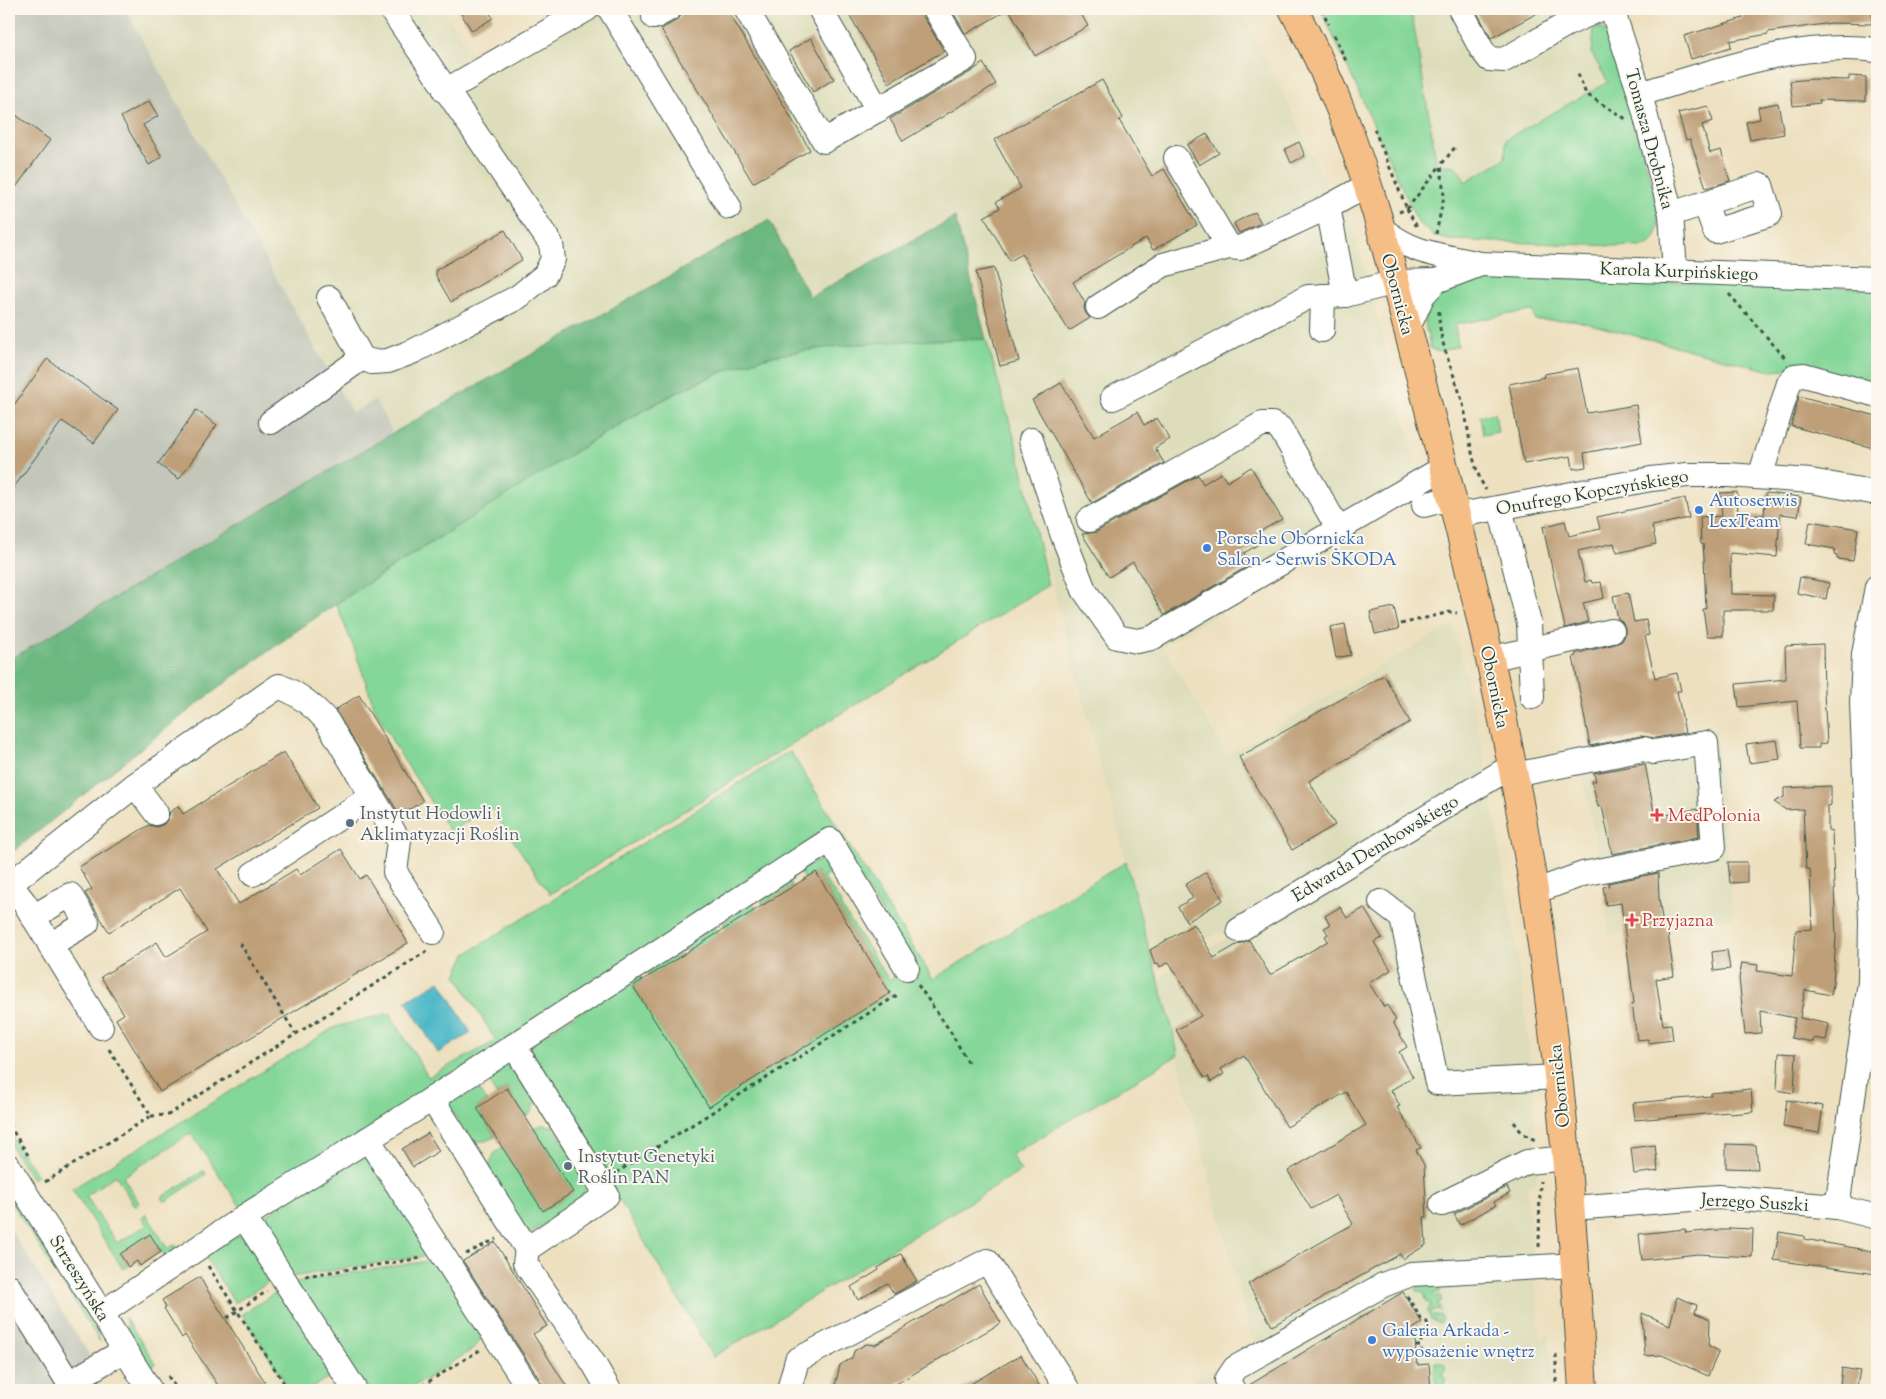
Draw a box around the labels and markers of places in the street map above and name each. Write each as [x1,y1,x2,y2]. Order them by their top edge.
place label: Autoserwis LexTeam [1709,489,1797,536]
marker: Autoserwis LexTeam [1693,504,1705,516]
place label: Porsche Obornicka Salon - Serwis ŠKODA [1217,527,1397,574]
marker: Porsche Obornicka Salon - Serwis ŠKODA [1201,542,1213,554]
place label: Instytut Hodowli i Aklimatyzacji Roślin [360,802,520,849]
place label: MedPolonia [1668,804,1761,830]
marker: MedPolonia [1650,808,1664,822]
marker: Instytut Hodowli i Aklimatyzacji Roślin [344,817,356,829]
place label: Przyjazna [1642,909,1714,935]
marker: Przyjazna [1626,914,1638,926]
place label: Instytut Genetyki Roślin PAN [578,1145,715,1192]
marker: Instytut Genetyki Roślin PAN [562,1160,574,1172]
place label: Galeria Arkada - wyposażenie wnętrz [1382,1319,1535,1366]
marker: Galeria Arkada - wyposażenie wnętrz [1366,1334,1378,1346]

